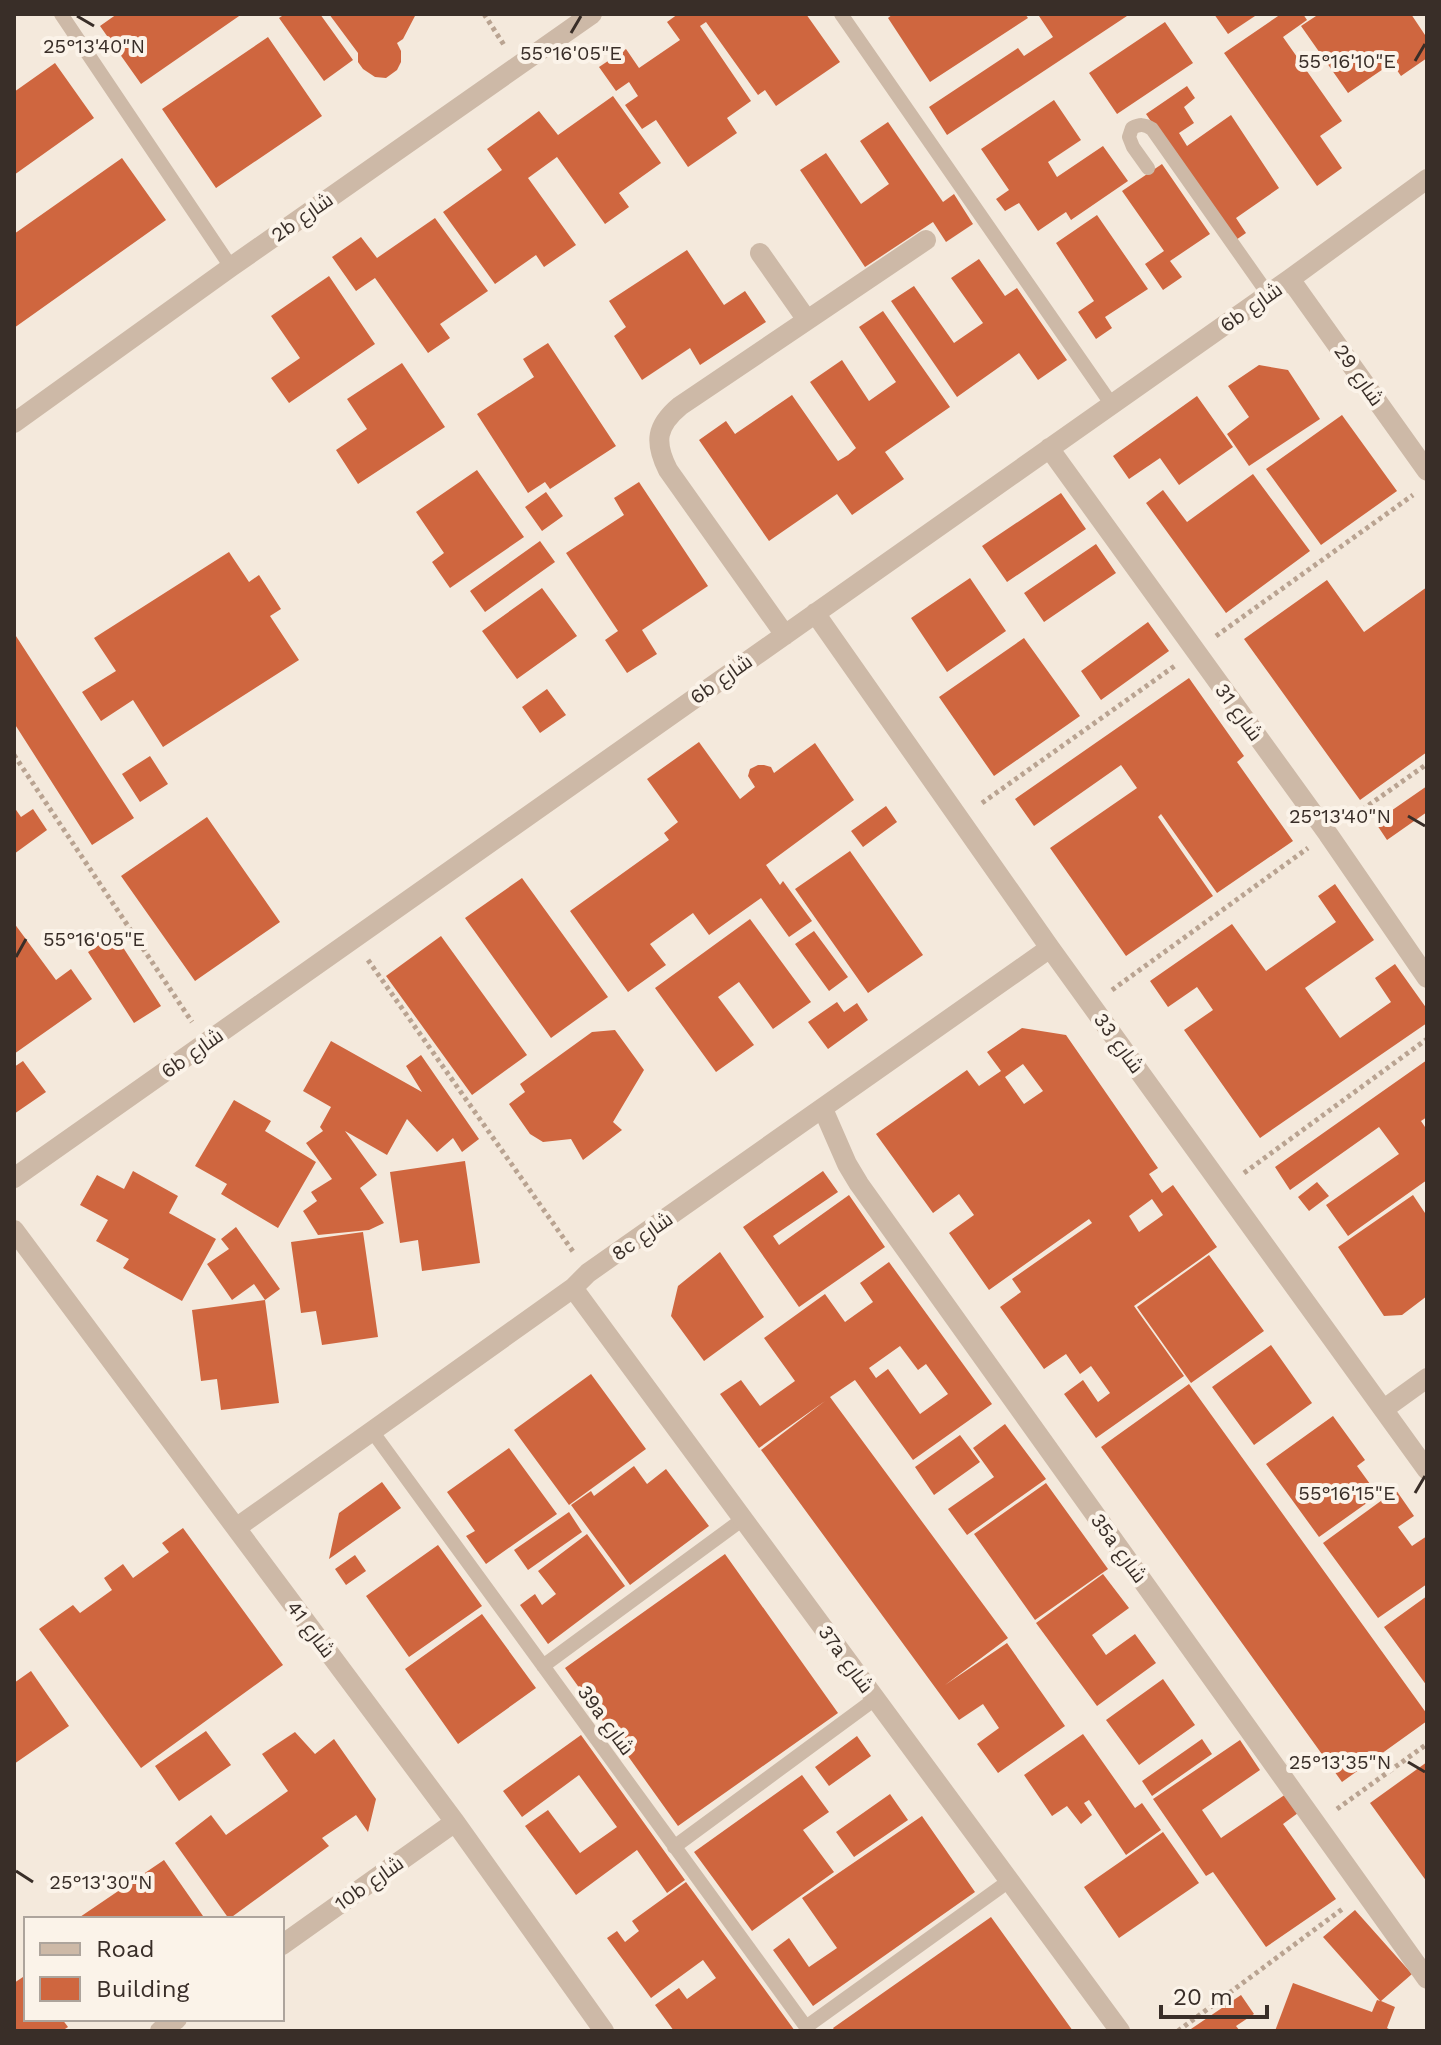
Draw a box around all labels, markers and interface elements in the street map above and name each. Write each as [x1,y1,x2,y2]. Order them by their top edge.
text: 25°13'40"N [43,34,145,58]
text: 55°16'05"E [520,41,622,65]
text: 55°16'10"E [1298,49,1396,73]
street label: 2b شارع [267,187,339,248]
street label: 6b شارع [1215,277,1288,339]
street label: شارع 29 [1328,340,1389,412]
street label: 6b شارع [685,649,758,711]
street label: شارع 31 [1209,679,1268,747]
text: 25°13'40"N [1289,804,1391,828]
text: 55°16'05"E [43,927,145,951]
street label: شارع 33 [1087,1008,1149,1079]
street label: 6b شارع [156,1023,229,1085]
street label: 8c شارع [607,1206,678,1267]
text: 55°16'15"E [1298,1481,1396,1505]
street label: 35a شارع [1084,1509,1152,1588]
street label: شارع 41 [280,1596,340,1663]
street label: 37a شارع [812,1620,879,1699]
street label: 39a شارع [571,1680,639,1761]
text: 25°13'35"N [1289,1750,1391,1774]
street label: 10b شارع [330,1851,409,1917]
text: 25°13'30"N [49,1870,153,1894]
legend [24,1917,284,2021]
text: Road [96,1935,155,1963]
scale bar [1161,1969,1267,2019]
text: Building [96,1975,189,2003]
text: 20 m [1173,1983,1233,2011]

